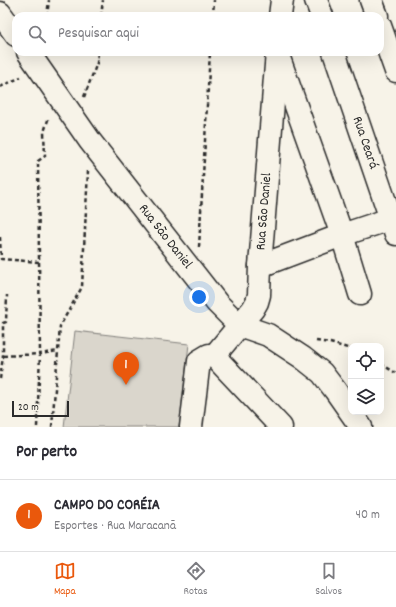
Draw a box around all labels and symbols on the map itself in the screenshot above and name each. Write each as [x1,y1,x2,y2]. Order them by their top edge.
street label: Rua Ceará [347,114,383,172]
street label: Rua Sāo Daniel [251,171,277,251]
street label: Rua São Daniel [133,200,197,274]
your location [189,287,209,307]
pin: 1 [113,352,139,385]
scale bar [12,399,69,418]

